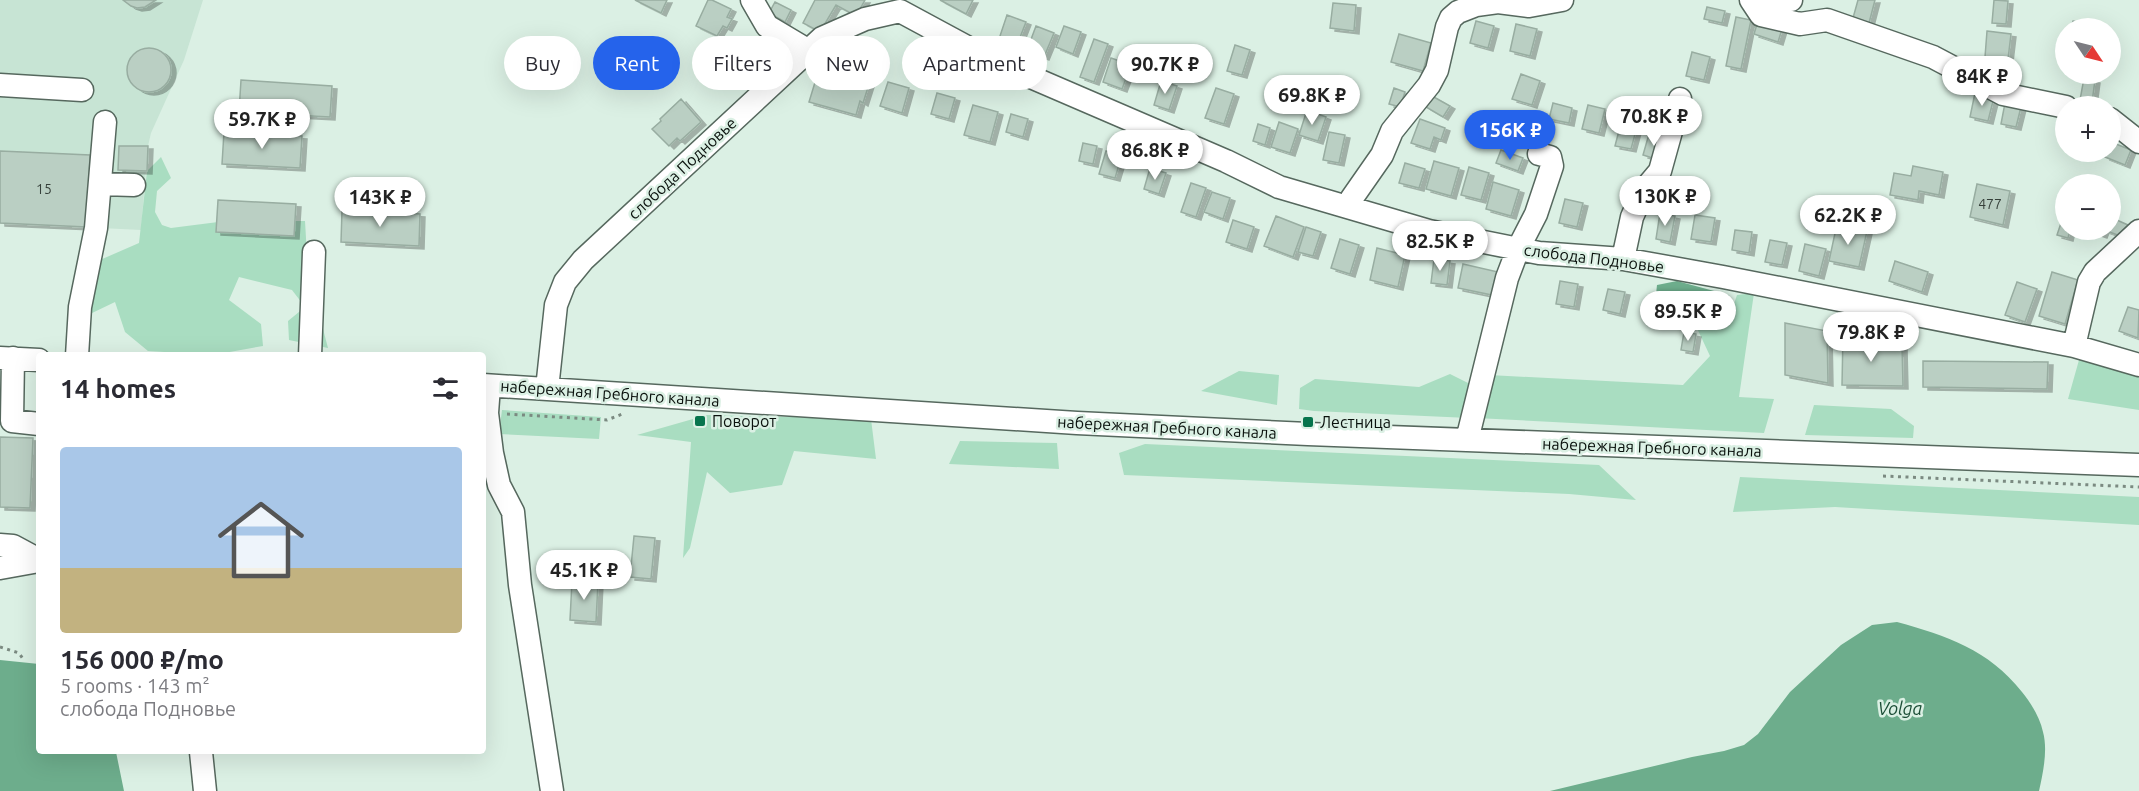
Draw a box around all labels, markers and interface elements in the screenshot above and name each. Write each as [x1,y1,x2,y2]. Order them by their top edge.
north arrow [2055,18,2121,84]
map controls [2055,18,2121,240]
chip: Buy [504,36,581,90]
chip: Rent [593,36,680,90]
chip: Filters [692,36,793,90]
chip: New [805,36,890,90]
chip: Apartment [902,36,1047,90]
pin: 90.7K ₽ [1110,44,1220,95]
text: 90.7K ₽ [1131,52,1199,75]
pin: 84K ₽ [1940,56,2024,107]
text: 84K ₽ [1956,64,2008,87]
pin: 69.8K ₽ [1257,75,1367,126]
text: 69.8K ₽ [1278,83,1346,106]
pin: 70.8K ₽ [1599,96,1709,147]
button: + [2055,96,2121,162]
pin: 59.7K ₽ [207,99,317,150]
text: 70.8K ₽ [1620,104,1688,127]
text: 59.7K ₽ [228,107,296,130]
pin: 156K ₽ [1461,110,1559,161]
street label: слобода Подновье [624,113,740,223]
text: 156K ₽ [1478,118,1542,141]
pin: 86.8K ₽ [1100,130,1210,181]
text: 86.8K ₽ [1121,138,1189,161]
button: − [2055,174,2121,240]
pin: 130K ₽ [1616,176,1714,227]
pin: 143K ₽ [331,177,429,228]
house number: 15 [36,181,52,197]
text: 130K ₽ [1633,184,1697,207]
text: 143K ₽ [348,185,412,208]
pin: 62.2K ₽ [1793,195,1903,246]
house number: 477 [1978,196,2002,212]
text: 62.2K ₽ [1814,203,1882,226]
pin: 82.5K ₽ [1385,221,1495,272]
text: 82.5K ₽ [1406,229,1474,252]
street label: слобода Подновье [1523,240,1665,276]
pin: 89.5K ₽ [1633,291,1743,342]
text: 89.5K ₽ [1654,299,1722,322]
pin: 79.8K ₽ [1816,312,1926,363]
text: 79.8K ₽ [1837,320,1905,343]
icon: filters [429,372,462,405]
text: 14 homes [60,374,176,403]
street label: набережная Гребного канала [500,376,720,410]
place label: Поворот [712,412,776,430]
street label: набережная Гребного канала [1057,412,1277,442]
place label: Лестница [1320,413,1391,431]
marker: Поворот [693,414,707,428]
marker: Лестница [1301,415,1315,429]
street label: набережная Гребного канала [1542,434,1762,460]
icon: home [207,486,315,594]
pin: 45.1K ₽ [529,550,639,601]
text: 45.1K ₽ [550,558,618,581]
text: 156 000 ₽/mo [60,645,224,674]
text: 5 rooms · 143 m² [60,674,210,697]
text: слобода Подновье [60,697,236,720]
water label: Volga [1878,698,1923,718]

